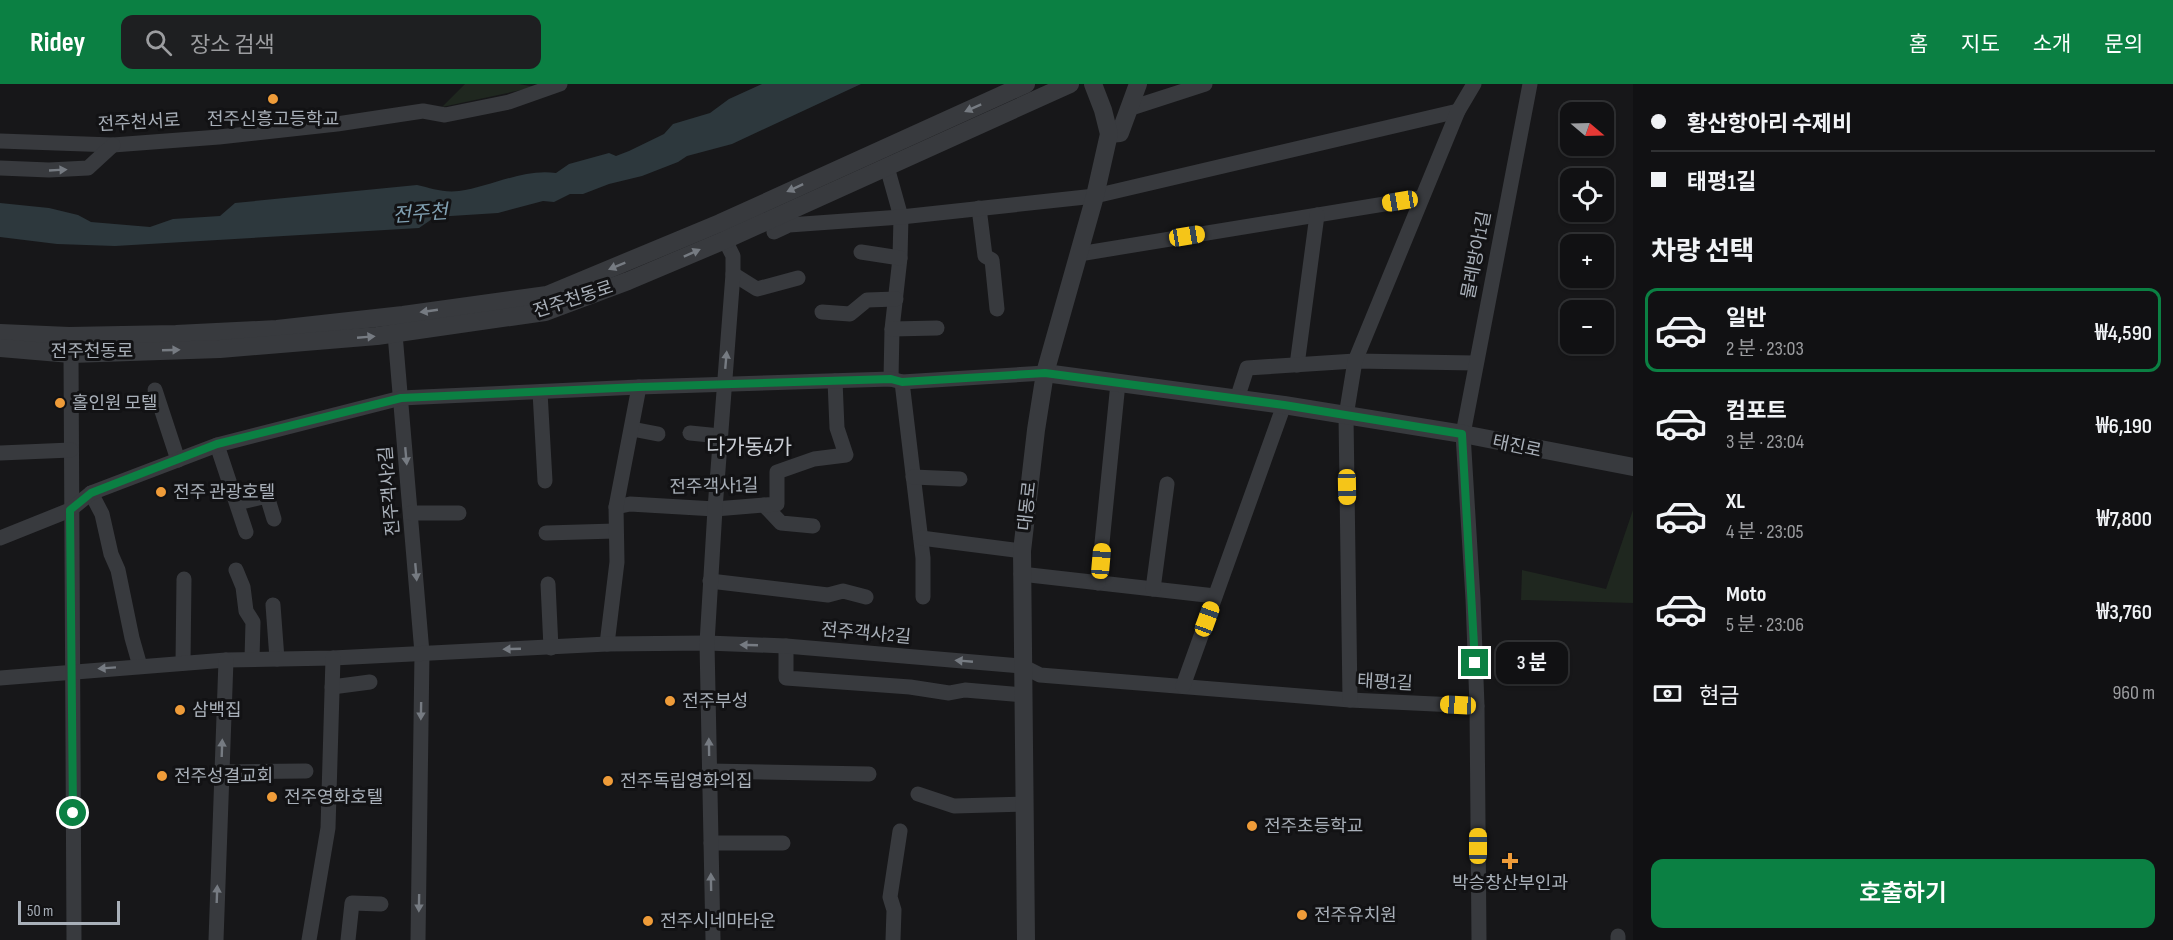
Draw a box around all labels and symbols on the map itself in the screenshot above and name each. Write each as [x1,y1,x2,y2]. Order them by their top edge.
marker: 전주신흥고등학교 [266,92,280,106]
north arrow [1560,102,1614,156]
one-way arrow [964,103,982,113]
place label: 전주신흥고등학교 [207,109,339,130]
street label: 전주천서로 [97,110,181,135]
one-way arrow [49,165,68,174]
one-way arrow [787,184,804,193]
car [1381,189,1419,213]
water label: 전주천 [392,200,451,228]
street label: 물레방아1길 [1458,209,1495,301]
car [1168,224,1206,248]
one-way arrow [684,248,702,258]
one-way arrow [607,261,625,271]
street label: 전주천동로 [531,277,616,322]
one-way arrow [419,307,438,316]
one-way arrow [356,332,375,342]
street label: 전주천동로 [51,341,133,362]
one-way arrow [162,346,181,355]
one-way arrow [721,350,731,369]
place label: 홀인원 모텔 [72,393,158,414]
marker: 홀인원 모텔 [53,396,67,410]
street label: 태진로 [1490,431,1543,462]
district label: 다가동4가 [706,435,792,460]
street label: 전주객사2길 [375,445,404,537]
one-way arrow [401,446,411,465]
car [1338,469,1356,505]
street label: 전주객사1길 [669,475,759,498]
street label: 대동로 [1014,480,1041,532]
place label: 전주 관광호텔 [173,482,275,503]
marker: 전주 관광호텔 [154,485,168,499]
car [1090,542,1112,580]
one-way arrow [411,562,421,581]
car [1192,599,1222,639]
street label: 전주객사2길 [820,619,912,648]
one-way arrow [739,640,758,650]
callout: 3 분 [1496,642,1568,684]
one-way arrow [502,645,521,654]
route end [1461,649,1488,676]
one-way arrow [955,656,974,666]
one-way arrow [98,664,117,673]
street label: 태평1길 [1356,671,1413,694]
place label: 전주부성 [682,691,748,712]
marker: 전주부성 [663,694,677,708]
car [1440,695,1476,715]
place label: 삼백집 [192,700,242,721]
one-way arrow [417,702,426,721]
marker: 삼백집 [173,703,187,717]
one-way arrow [704,737,714,756]
one-way arrow [218,738,227,757]
place label: 전주성결교회 [174,766,273,787]
marker: 전주성결교회 [155,769,169,783]
place label: 전주독립영화의집 [620,771,752,792]
marker: 전주독립영화의집 [601,774,615,788]
place label: 전주영화호텔 [284,787,383,808]
marker: 전주영화호텔 [265,790,279,804]
route start [59,799,86,826]
place label: 전주초등학교 [1264,816,1363,837]
marker: 전주초등학교 [1245,819,1259,833]
car [1469,828,1487,864]
marker: 박승창산부인과 [1501,852,1519,870]
one-way arrow [707,872,716,891]
place label: 박승창산부인과 [1452,873,1568,894]
one-way arrow [213,885,222,904]
one-way arrow [414,894,423,913]
scale bar [18,898,120,926]
place label: 전주유치원 [1314,905,1397,926]
marker: 전주유치원 [1295,908,1309,922]
place label: 전주시네마타운 [660,911,776,932]
marker: 전주시네마타운 [641,914,655,928]

